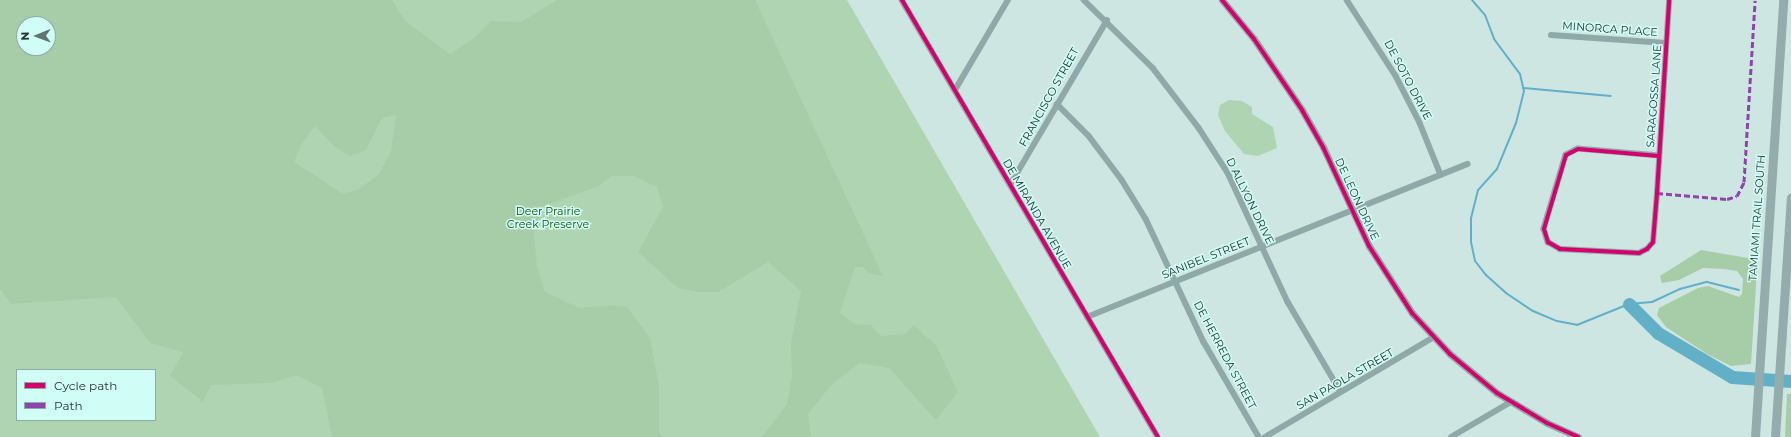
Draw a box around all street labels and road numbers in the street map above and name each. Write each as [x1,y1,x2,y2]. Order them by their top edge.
street label: MINORCA PLACE [1562,19,1658,39]
street label: DE SOTO DRIVE [1381,38,1435,122]
street label: SARAGOSSA LANE [1644,44,1664,148]
street label: FRANCISCO STREET [1016,45,1082,149]
street label: TAMIAMI TRAIL SOUTH [1746,154,1768,282]
street label: D ALLYON DRIVE [1223,156,1277,246]
street label: DE LEON DRIVE [1332,156,1382,242]
street label: DE MIRANDA AVENUE [1000,157,1074,271]
street label: SANIBEL STREET [1160,234,1252,282]
street label: DE HERREDA STREET [1191,299,1259,411]
street label: SAN PAOLA STREET [1294,346,1396,412]

